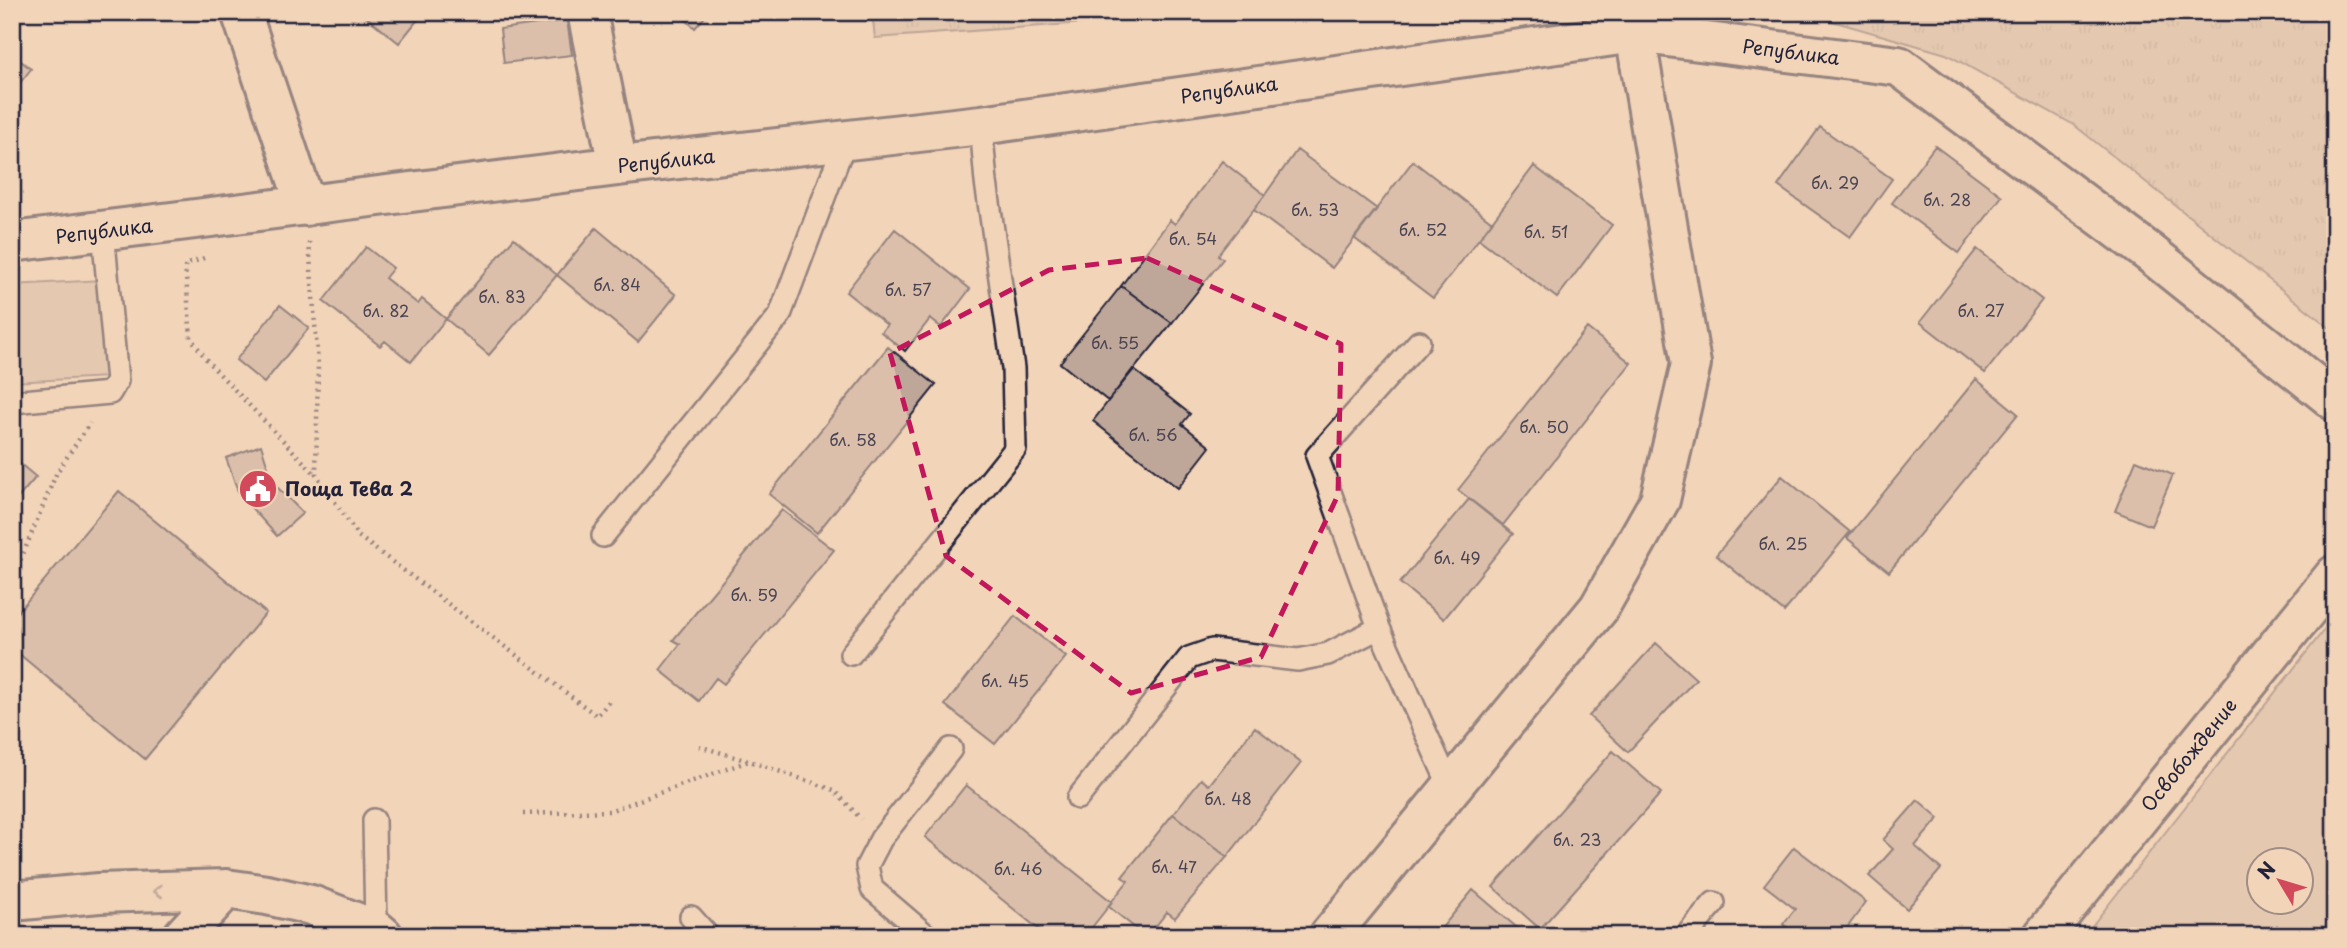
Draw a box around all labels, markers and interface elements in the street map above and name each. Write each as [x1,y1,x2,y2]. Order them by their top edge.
street label: Република [1741,31,1841,71]
street label: Република [1179,68,1279,110]
street label: Република [616,141,716,179]
house number: бл. 29 [1811,170,1859,194]
house number: бл. 28 [1923,187,1971,211]
house number: бл. 53 [1291,197,1339,221]
street label: Република [54,210,154,250]
house number: бл. 52 [1399,217,1447,241]
house number: бл. 51 [1524,219,1568,243]
house number: бл. 54 [1169,226,1217,250]
house number: бл. 84 [593,272,641,296]
house number: бл. 57 [885,277,931,301]
house number: бл. 83 [478,284,526,308]
house number: бл. 82 [363,298,409,322]
house number: бл. 27 [1958,298,2004,322]
house number: бл. 55 [1091,330,1139,354]
house number: бл. 50 [1519,414,1569,438]
house number: бл. 56 [1129,422,1177,446]
house number: бл. 58 [829,427,877,451]
public building icon: Поща Тева 2 [237,468,279,510]
place label: Поща Тева 2 [285,474,413,502]
house number: бл. 25 [1759,531,1807,555]
house number: бл. 49 [1433,545,1481,569]
house number: бл. 59 [730,582,778,606]
house number: бл. 45 [981,668,1029,692]
street label: Освобождение [2134,692,2243,817]
house number: бл. 48 [1204,786,1252,810]
house number: бл. 23 [1553,827,1601,851]
north arrow [2246,846,2316,916]
house number: бл. 47 [1151,854,1197,878]
text: N [2250,855,2281,884]
house number: бл. 46 [994,856,1042,880]
one-way arrow [152,884,163,899]

